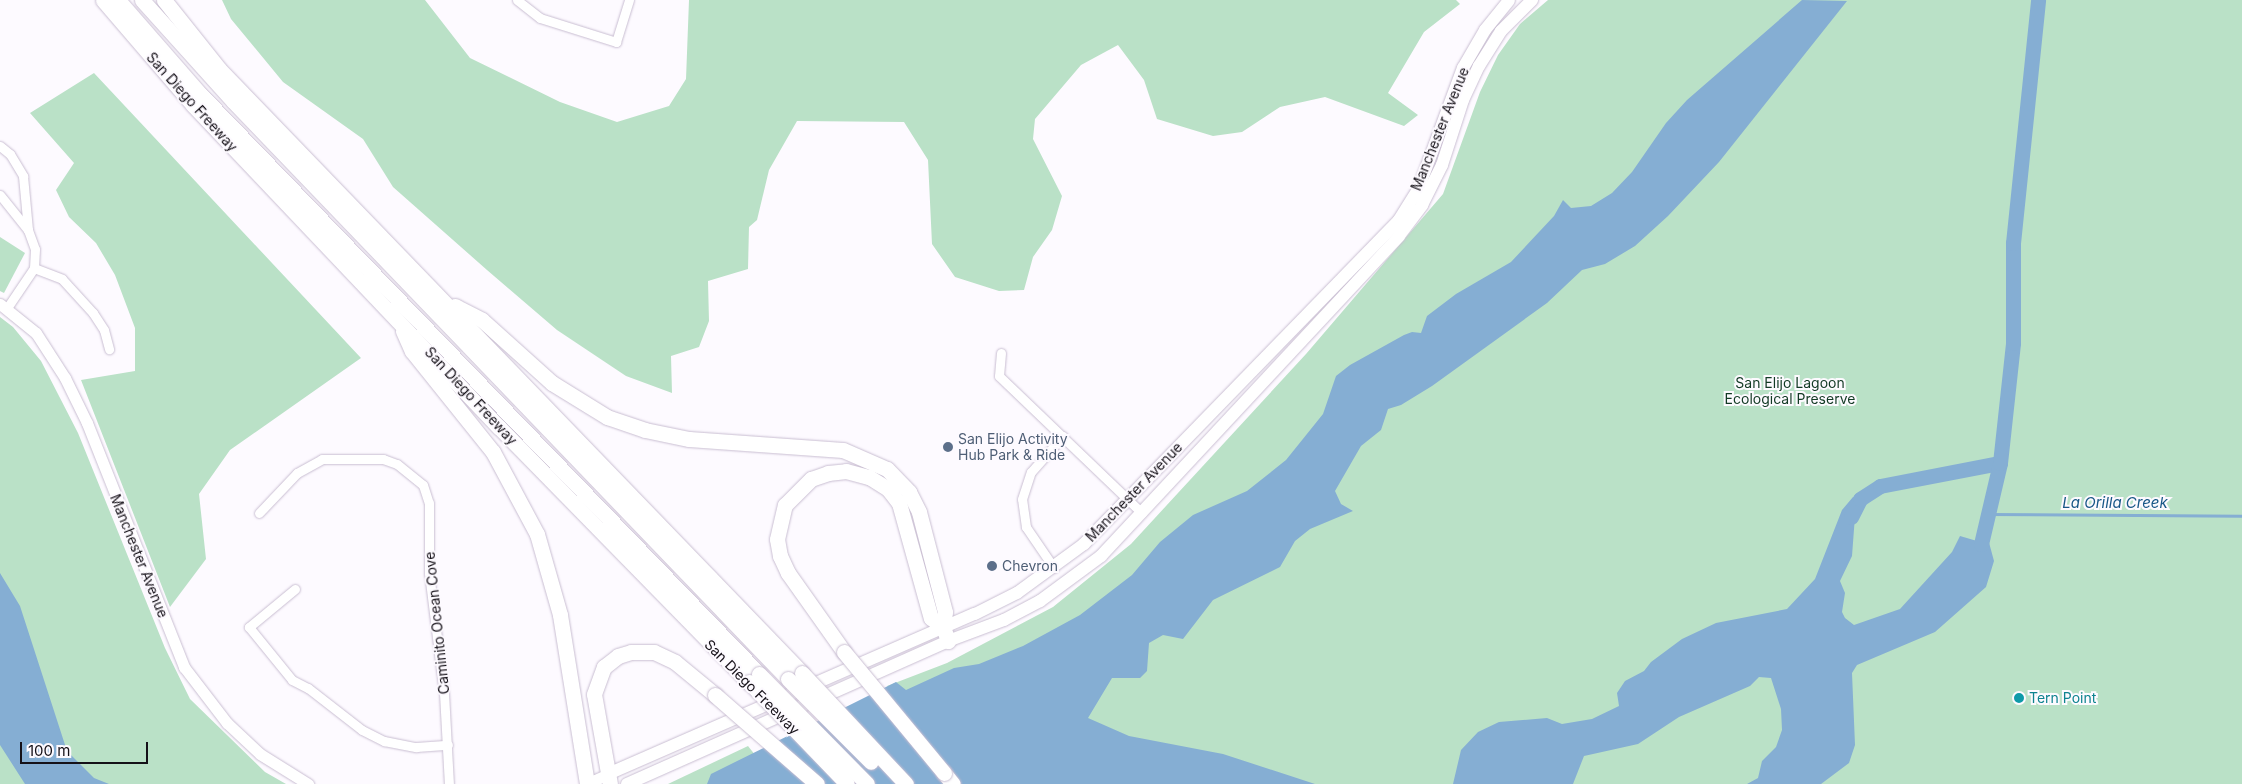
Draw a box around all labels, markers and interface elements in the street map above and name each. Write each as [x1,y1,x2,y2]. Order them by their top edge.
street label: San Diego Freeway [143,49,241,155]
street label: Manchester Avenue [1408,65,1472,193]
street label: San Diego Freeway [421,344,521,448]
park label: San Elijo Lagoon Ecological Preserve [1725,375,1855,408]
place label: San Elijo Activity Hub Park & Ride [958,431,1068,464]
street label: Manchester Avenue [1082,439,1186,545]
marker: San Elijo Activity Hub Park & Ride [942,441,954,453]
street label: Manchester Avenue [107,492,171,620]
water label: La Orilla Creek [2062,494,2168,512]
street label: Caminito Ocean Cove [421,551,453,695]
place label: Chevron [1002,558,1058,574]
marker: Chevron [986,560,998,572]
street label: San Diego Freeway [701,636,803,738]
place label: Tern Point [2029,690,2096,706]
marker: Tern Point [2013,692,2025,704]
scale bar [22,732,150,764]
text: 100 m [28,741,70,760]

